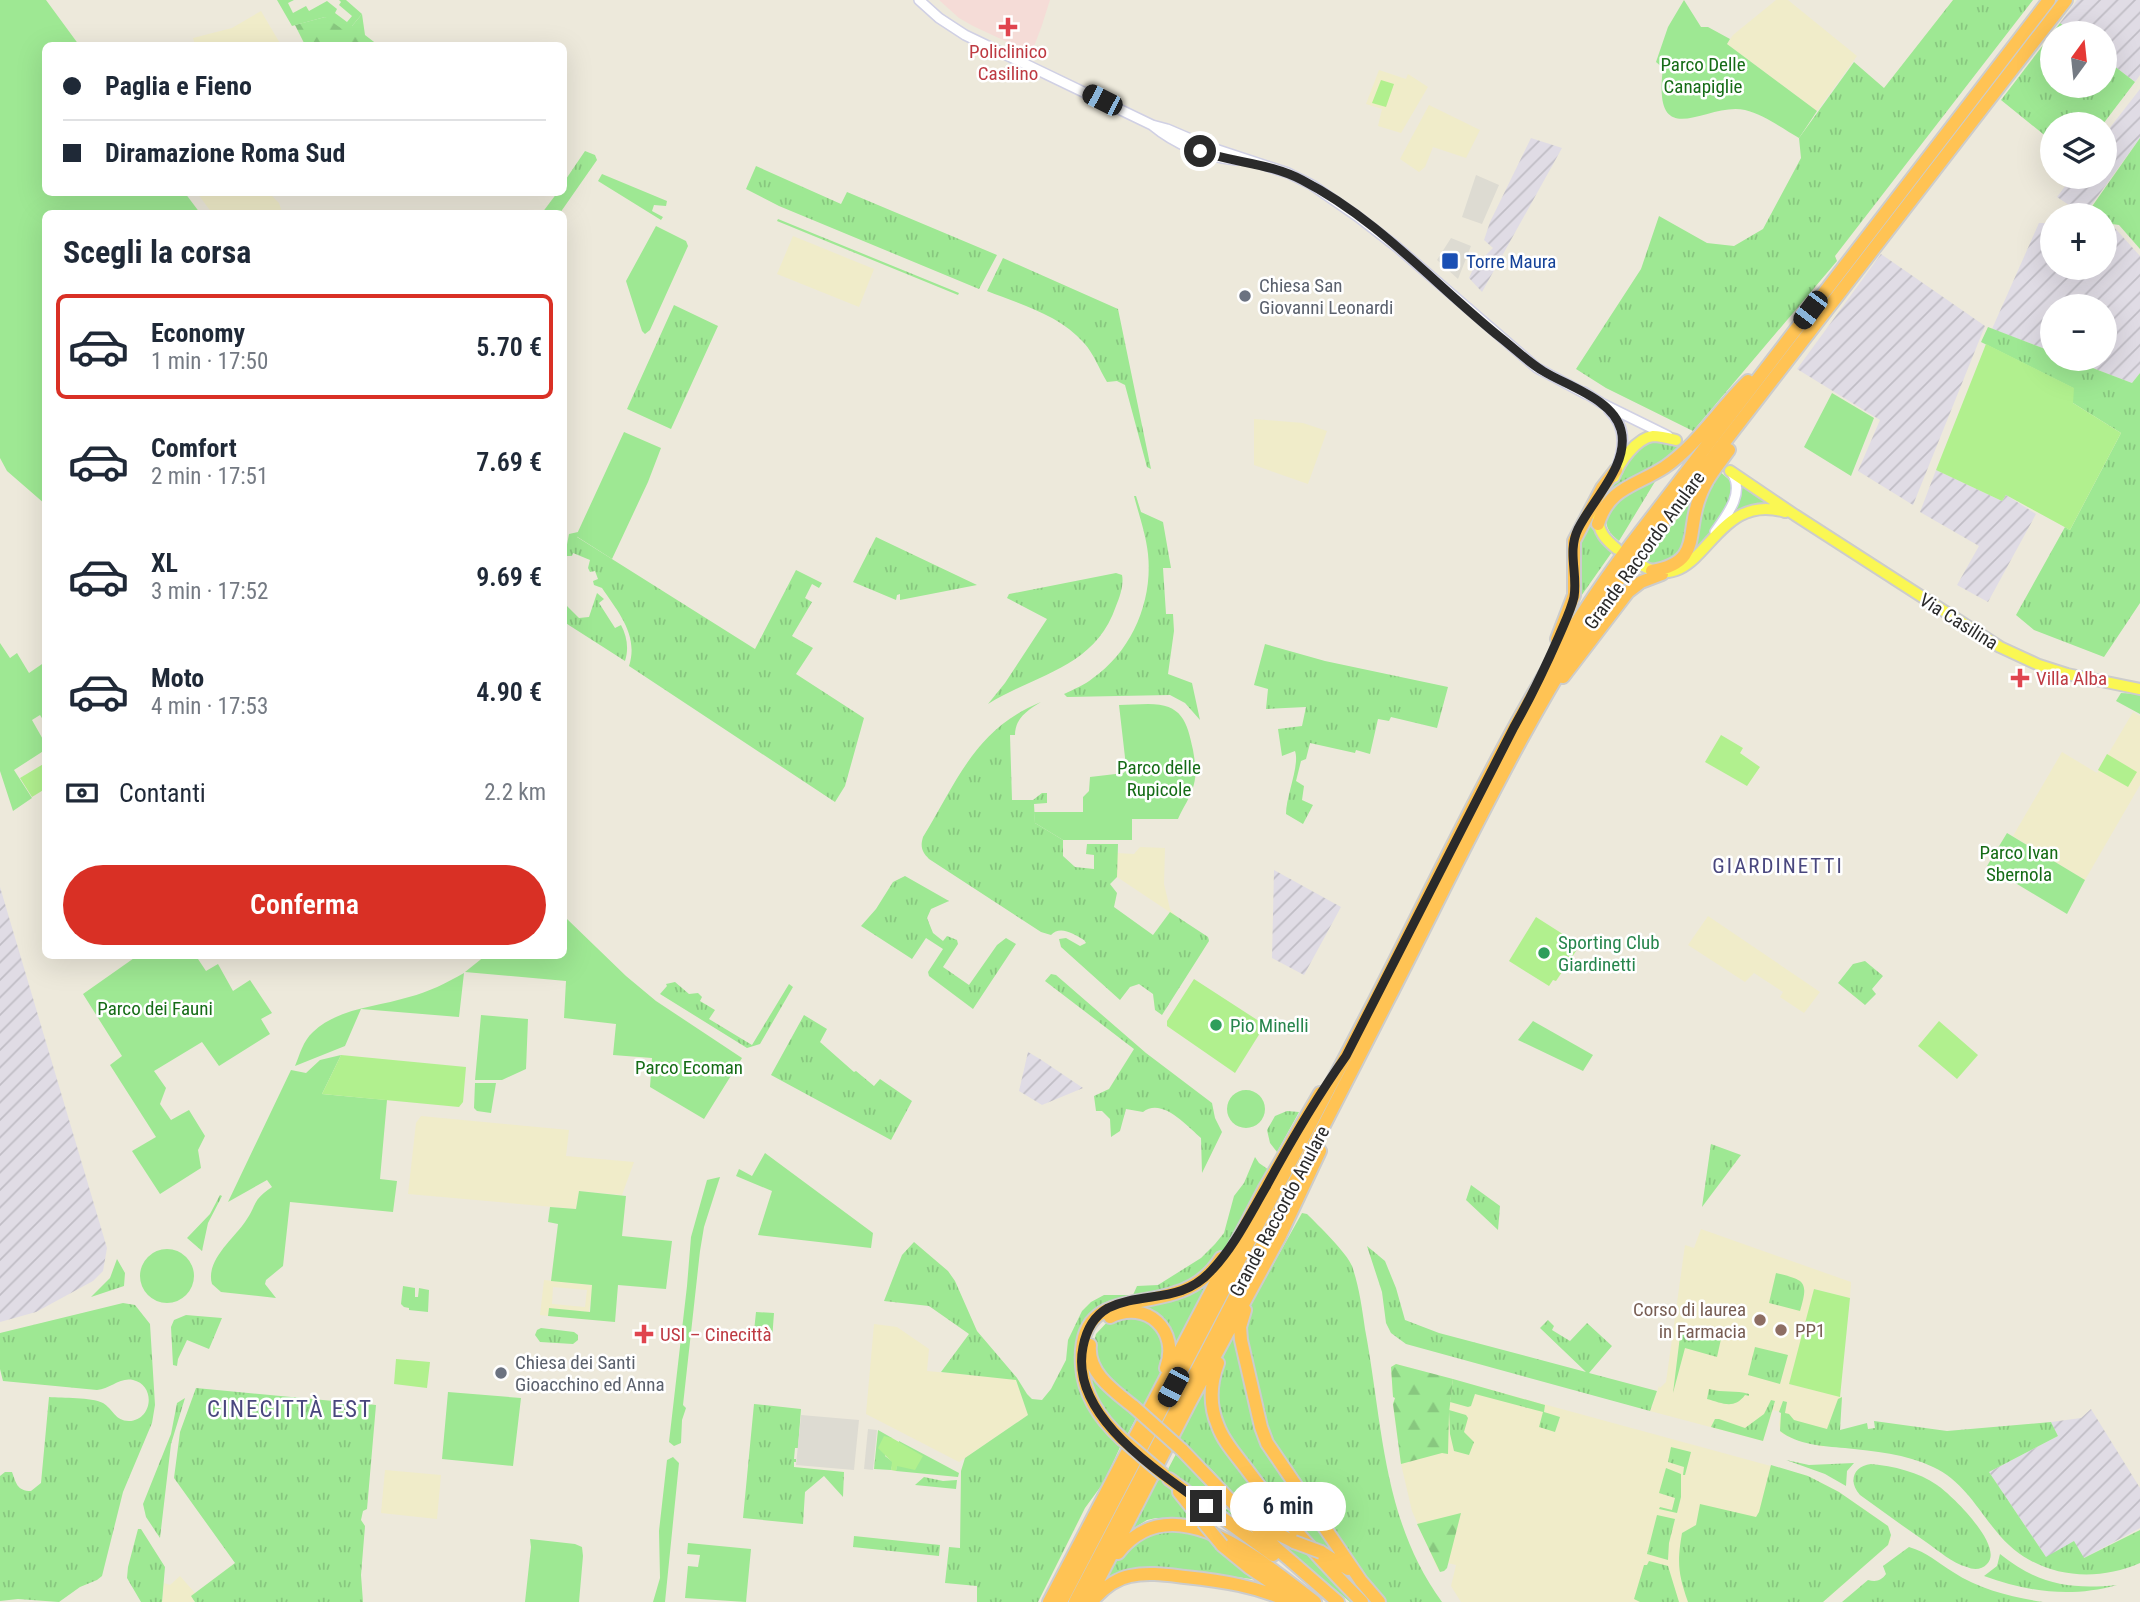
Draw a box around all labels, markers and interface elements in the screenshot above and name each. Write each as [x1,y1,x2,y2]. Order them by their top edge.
marker: Policlinico Casilino [998,17,1018,37]
north arrow [2040,21,2118,98]
map controls [2040,21,2117,371]
place label: Policlinico Casilino [969,40,1047,85]
park label: Parco Delle Canapiglie [1660,53,1746,98]
text: Paglia e Fieno [105,71,252,101]
car [1079,81,1126,119]
button: layers [2040,112,2117,189]
route start [1184,135,1216,167]
text: Diramazione Roma Sud [105,138,345,168]
button: + [2040,203,2117,280]
text: Scegli la corsa [63,233,251,271]
place label: Torre Maura [1466,250,1556,273]
marker: Torre Maura [1440,251,1460,271]
place label: Chiesa San Giovanni Leonardi [1259,274,1393,319]
car [1789,287,1832,333]
marker: Chiesa San Giovanni Leonardi [1237,288,1253,304]
button: − [2040,294,2117,371]
icon: car [67,315,130,378]
text: Economy [151,318,245,348]
text: 5.70 € [476,332,542,362]
text: 1 min · 17:50 [151,348,268,375]
icon: car [67,430,130,493]
text: Comfort [151,433,237,463]
text: 7.69 € [476,447,542,477]
text: 2 min · 17:51 [151,463,268,490]
street label: Grande Raccordo Anulare [1579,467,1710,634]
icon: car [67,545,130,608]
text: XL [151,548,178,578]
text: 9.69 € [476,562,542,592]
text: 3 min · 17:52 [151,578,268,605]
street label: Via Casilina [1915,588,2002,655]
icon: car [67,660,130,723]
text: Moto [151,663,204,693]
place label: Villa Alba [2036,667,2107,690]
marker: Villa Alba [2010,668,2030,688]
text: 4.90 € [476,677,542,707]
text: 4 min · 17:53 [151,693,268,720]
park label: Parco delle Rupicole [1117,756,1201,801]
icon: cash [63,774,101,812]
text: Contanti [119,778,206,808]
text: 2.2 km [484,779,546,806]
park label: Parco Ivan Sbernola [1980,841,2058,886]
district label: GIARDINETTI [1712,854,1844,878]
button: Conferma [63,865,546,945]
place label: Sporting Club Giardinetti [1558,931,1660,976]
marker: Sporting Club Giardinetti [1536,945,1552,961]
park label: Parco dei Fauni [97,997,213,1020]
place label: Pio Minelli [1230,1014,1309,1037]
marker: Pio Minelli [1208,1017,1224,1033]
park label: Parco Ecoman [635,1056,743,1079]
street label: Grande Raccordo Anulare [1225,1122,1334,1301]
place label: Corso di laurea in Farmacia [1633,1298,1746,1343]
marker: Corso di laurea in Farmacia [1752,1312,1768,1328]
place label: PP1 [1795,1319,1825,1342]
marker: PP1 [1773,1322,1789,1338]
place label: USI – Cinecittà [660,1323,772,1346]
marker: USI – Cinecittà [634,1324,654,1344]
place label: Chiesa dei Santi Gioacchino ed Anna [515,1351,665,1396]
car [1154,1364,1193,1410]
marker: Chiesa dei Santi Gioacchino ed Anna [493,1365,509,1381]
district label: CINECITTÀ EST [207,1395,373,1423]
callout: 6 min [1230,1482,1346,1530]
route end [1190,1490,1222,1522]
text: 6 min [1263,1493,1313,1520]

